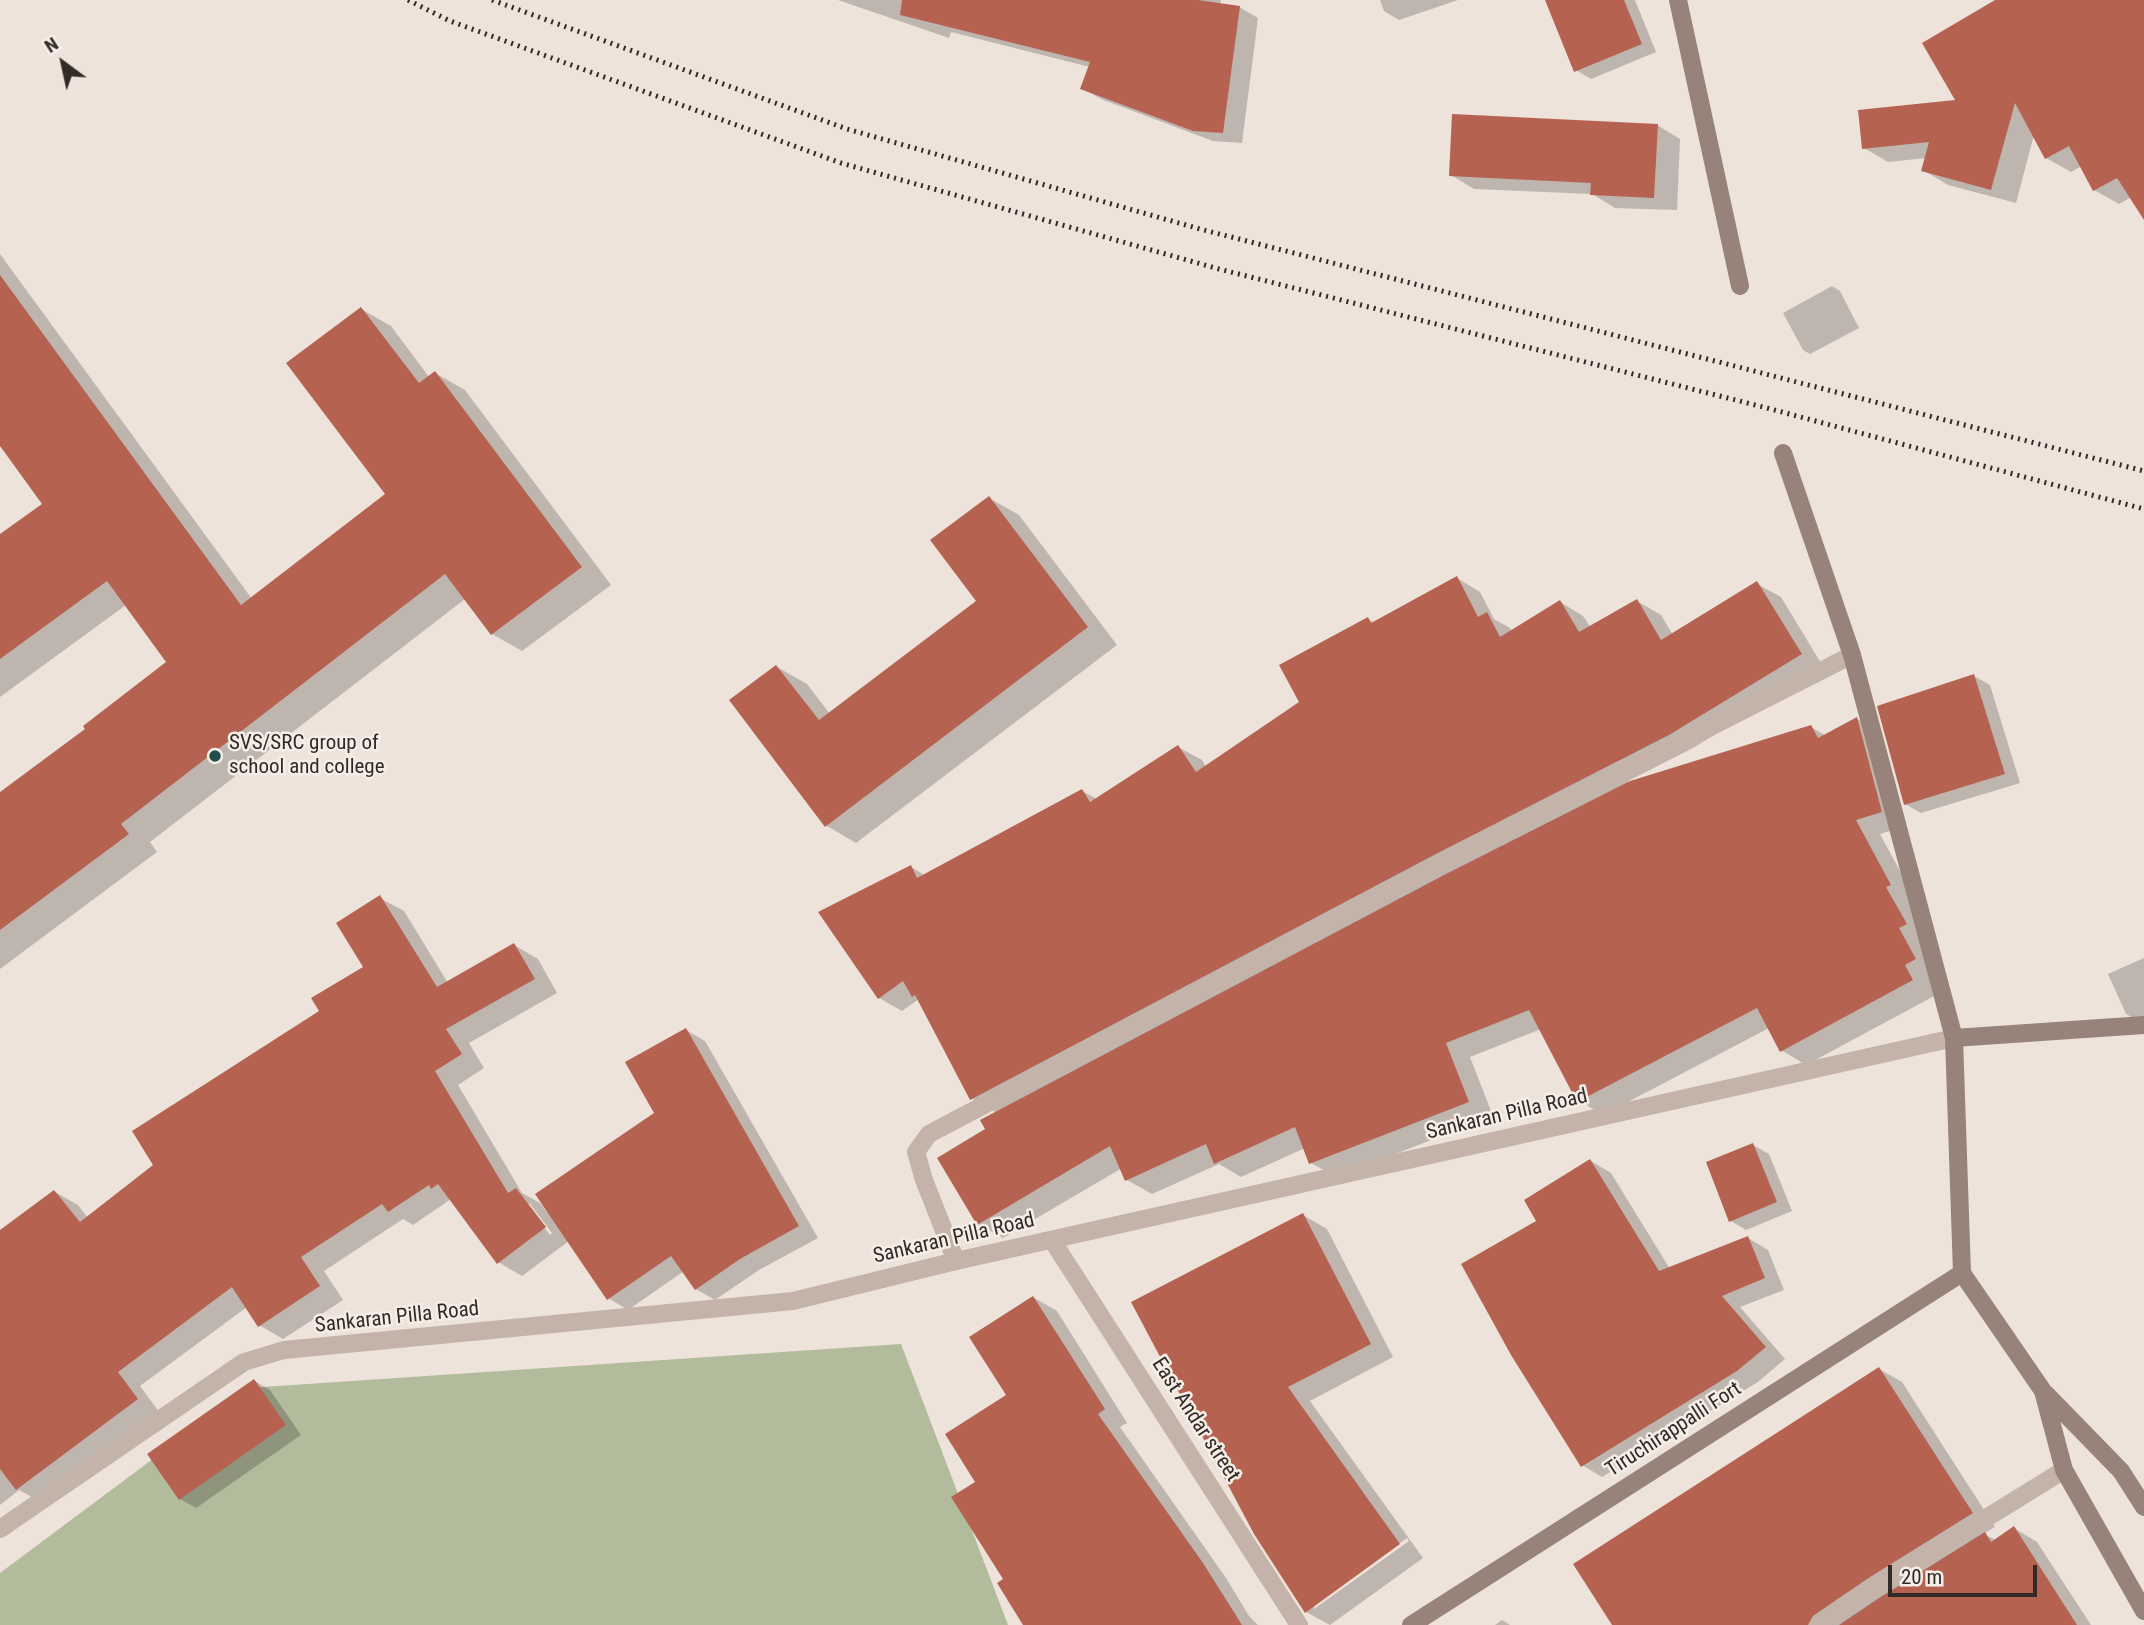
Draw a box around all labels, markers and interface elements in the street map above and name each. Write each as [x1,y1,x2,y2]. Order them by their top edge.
north arrow [28,28,98,98]
text: N [40,32,62,58]
place label: SVS/SRC group of school and college [229,731,385,781]
marker: SVS/SRC group of school and college [207,748,223,764]
street label: Sankaran Pilla Road [1424,1084,1590,1146]
street label: Sankaran Pilla Road [871,1208,1037,1270]
street label: Sankaran Pilla Road [314,1297,480,1339]
street label: East Andar street [1145,1353,1245,1487]
street label: Tiruchirappalli Fort [1601,1377,1747,1483]
scale bar [1892,1552,2041,1596]
text: 20 m [1901,1565,1942,1589]

